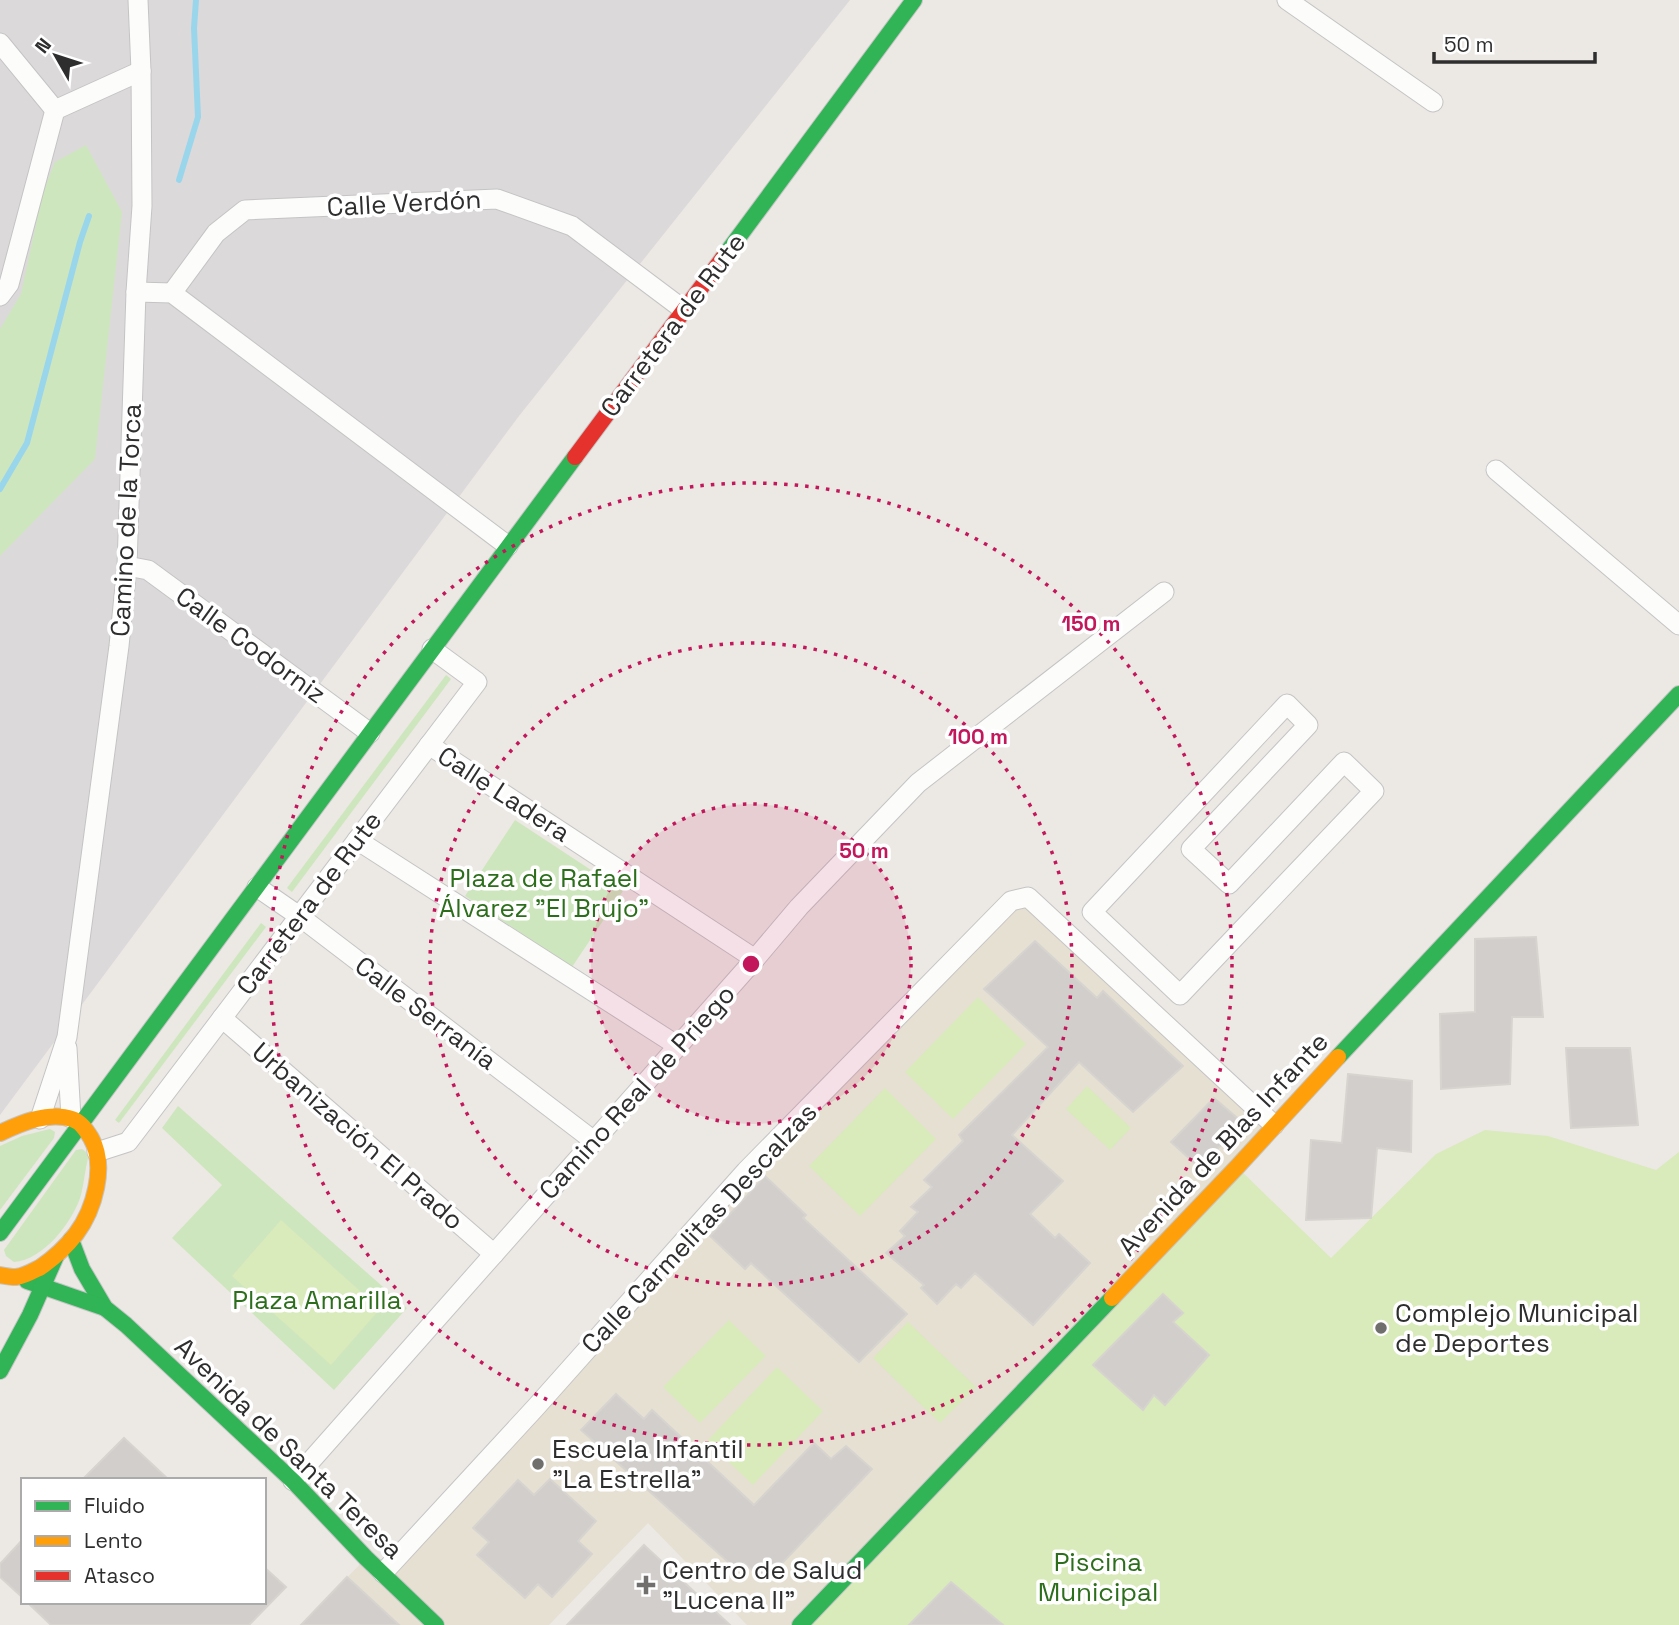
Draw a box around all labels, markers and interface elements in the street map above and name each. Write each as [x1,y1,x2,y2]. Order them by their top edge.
north arrow [21,21,91,91]
scale bar [1434,21,1595,65]
text: 50 m [1444,31,1494,58]
text: N [29,33,57,58]
street label: Calle Verdón [326,182,482,224]
street label: Carretera de Rute [593,226,753,424]
street label: Camino de la Torca [103,402,149,638]
street label: Calle Codorniz [169,579,333,711]
text: 150 m [1062,610,1120,637]
text: 100 m [948,723,1008,750]
street label: Calle Ladera [431,738,577,850]
street label: Carretera de Rute [229,804,389,1002]
text: 50 m [839,837,889,864]
park label: Plaza de Rafael Álvarez "El Brujo" [439,861,649,925]
street label: Calle Serranía [348,949,504,1078]
centre of rings [739,952,763,976]
street label: Camino Real de Priego [531,977,743,1207]
street label: Avenida de Blas Infante [1110,1025,1336,1263]
street label: Urbanización El Prado [245,1035,471,1237]
street label: Calle Carmelitas Descalzas [574,1095,824,1361]
park label: Plaza Amarilla [232,1283,402,1317]
place label: Complejo Municipal de Deportes [1395,1296,1639,1360]
marker: Complejo Municipal de Deportes [1373,1320,1389,1336]
street label: Avenida de Santa Teresa [168,1330,411,1566]
place label: Escuela Infantil "La Estrella" [552,1432,744,1496]
marker: Escuela Infantil "La Estrella" [530,1456,546,1472]
legend [21,1478,266,1604]
text: Fluido [84,1492,145,1519]
text: Lento [84,1527,143,1554]
park label: Piscina Municipal [1038,1545,1158,1609]
place label: Centro de Salud "Lucena II" [662,1553,862,1617]
text: Atasco [84,1562,155,1589]
marker: Centro de Salud "Lucena II" [636,1575,656,1595]

